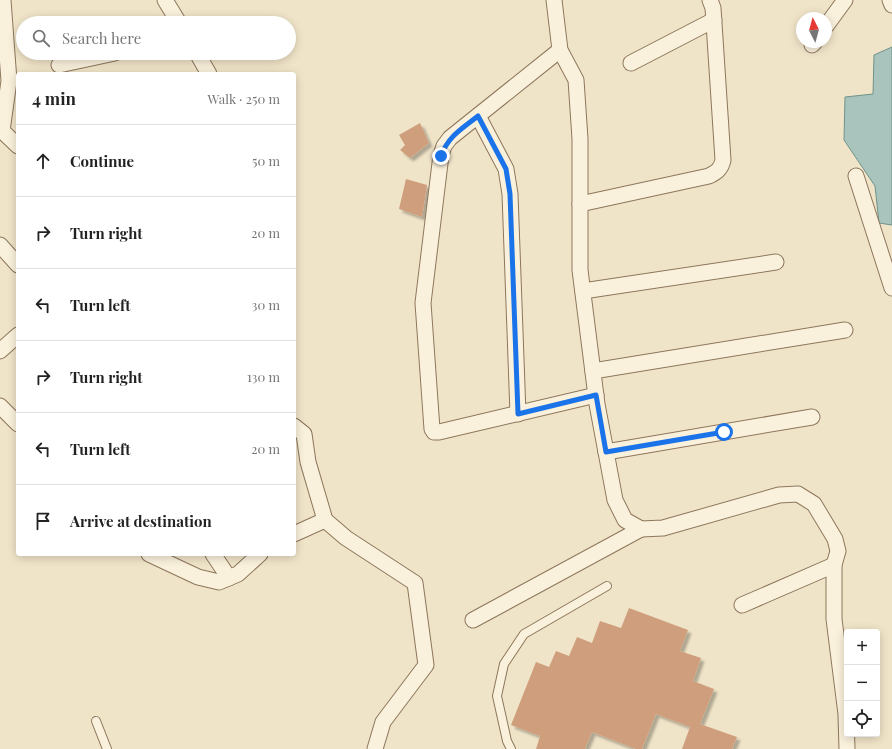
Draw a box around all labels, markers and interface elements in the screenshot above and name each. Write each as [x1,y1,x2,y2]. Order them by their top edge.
north arrow [796,12,832,48]
search box [16,16,296,60]
icon: search [30,27,52,49]
text: Search here [62,28,141,48]
text: 4 min [32,87,76,109]
text: Walk · 250 m [208,90,280,107]
route end [432,147,450,165]
icon: ahead [32,150,54,172]
text: Continue [70,151,134,171]
text: 50 m [252,152,280,169]
icon: right [32,222,54,244]
text: Turn right [70,223,143,243]
text: 20 m [251,224,280,241]
icon: left [32,294,54,316]
text: Turn left [70,295,131,315]
text: 30 m [252,296,280,313]
icon: right [32,366,54,388]
text: Turn right [70,367,143,387]
text: 130 m [247,368,280,385]
route start [715,423,733,441]
icon: left [32,438,54,460]
text: Turn left [70,439,131,459]
text: 20 m [251,440,280,457]
icon: arrive [32,510,54,532]
text: Arrive at destination [70,511,212,531]
map controls [844,629,880,737]
button: + [844,629,880,665]
button: − [844,665,880,701]
button: locate [844,701,880,737]

